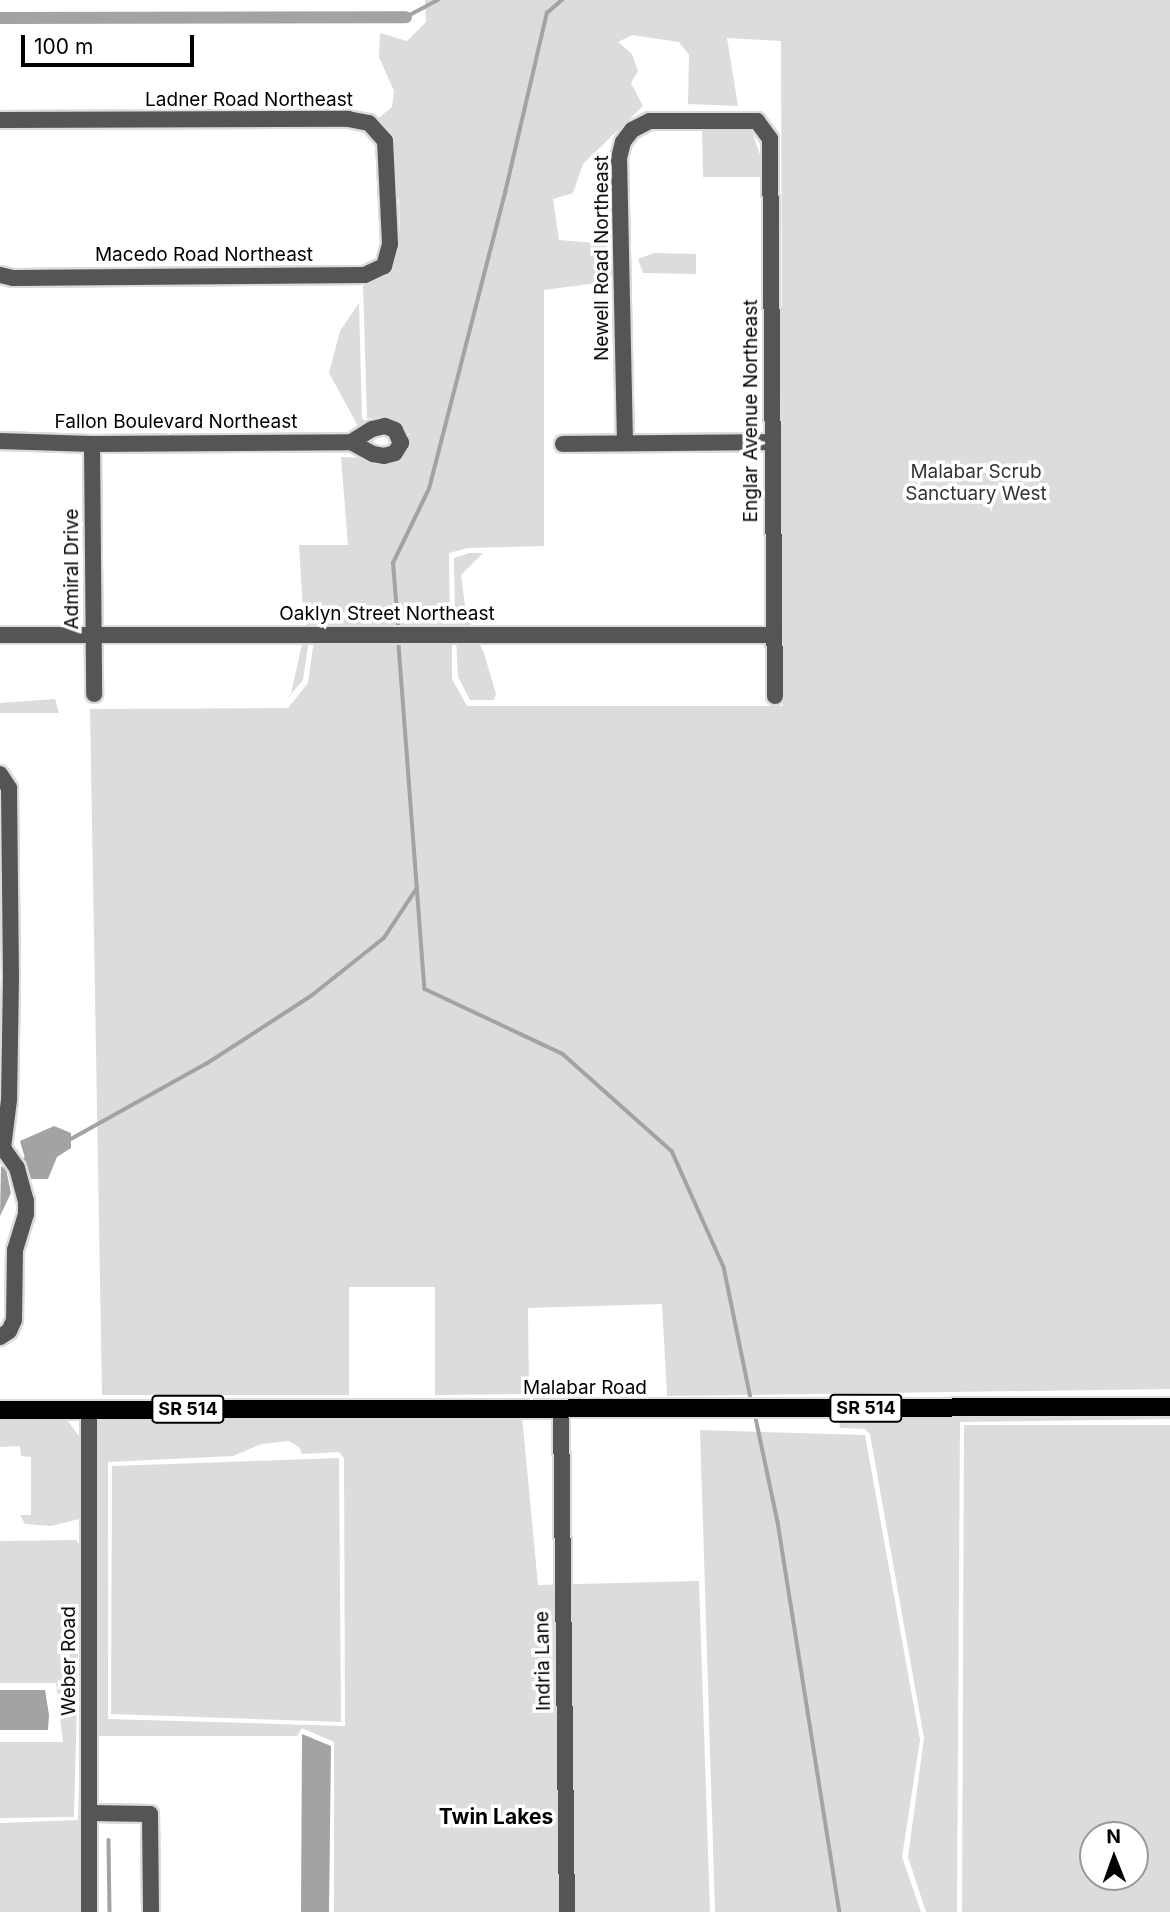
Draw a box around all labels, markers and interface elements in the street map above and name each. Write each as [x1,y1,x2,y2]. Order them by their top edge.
scale bar [24,21,198,65]
text: 100 m [34,34,93,59]
street label: Ladner Road Northeast [145,89,353,111]
street label: Newell Road Northeast [591,155,613,361]
street label: Macedo Road Northeast [95,244,313,266]
street label: Englar Avenue Northeast [740,300,762,522]
street label: Fallon Boulevard Northeast [55,411,297,433]
park label: Malabar Scrub Sanctuary West [905,461,1047,505]
street label: Admiral Drive [61,509,83,629]
street label: Oaklyn Street Northeast [279,603,495,625]
street label: Malabar Road [523,1377,647,1399]
road number: SR 514 [151,1394,225,1424]
road number: SR 514 [829,1394,903,1422]
street label: Weber Road [58,1606,80,1716]
street label: Indria Lane [531,1611,555,1711]
district label: Twin Lakes [439,1804,553,1830]
north arrow [1079,1821,1149,1891]
text: N [1106,1825,1121,1848]

